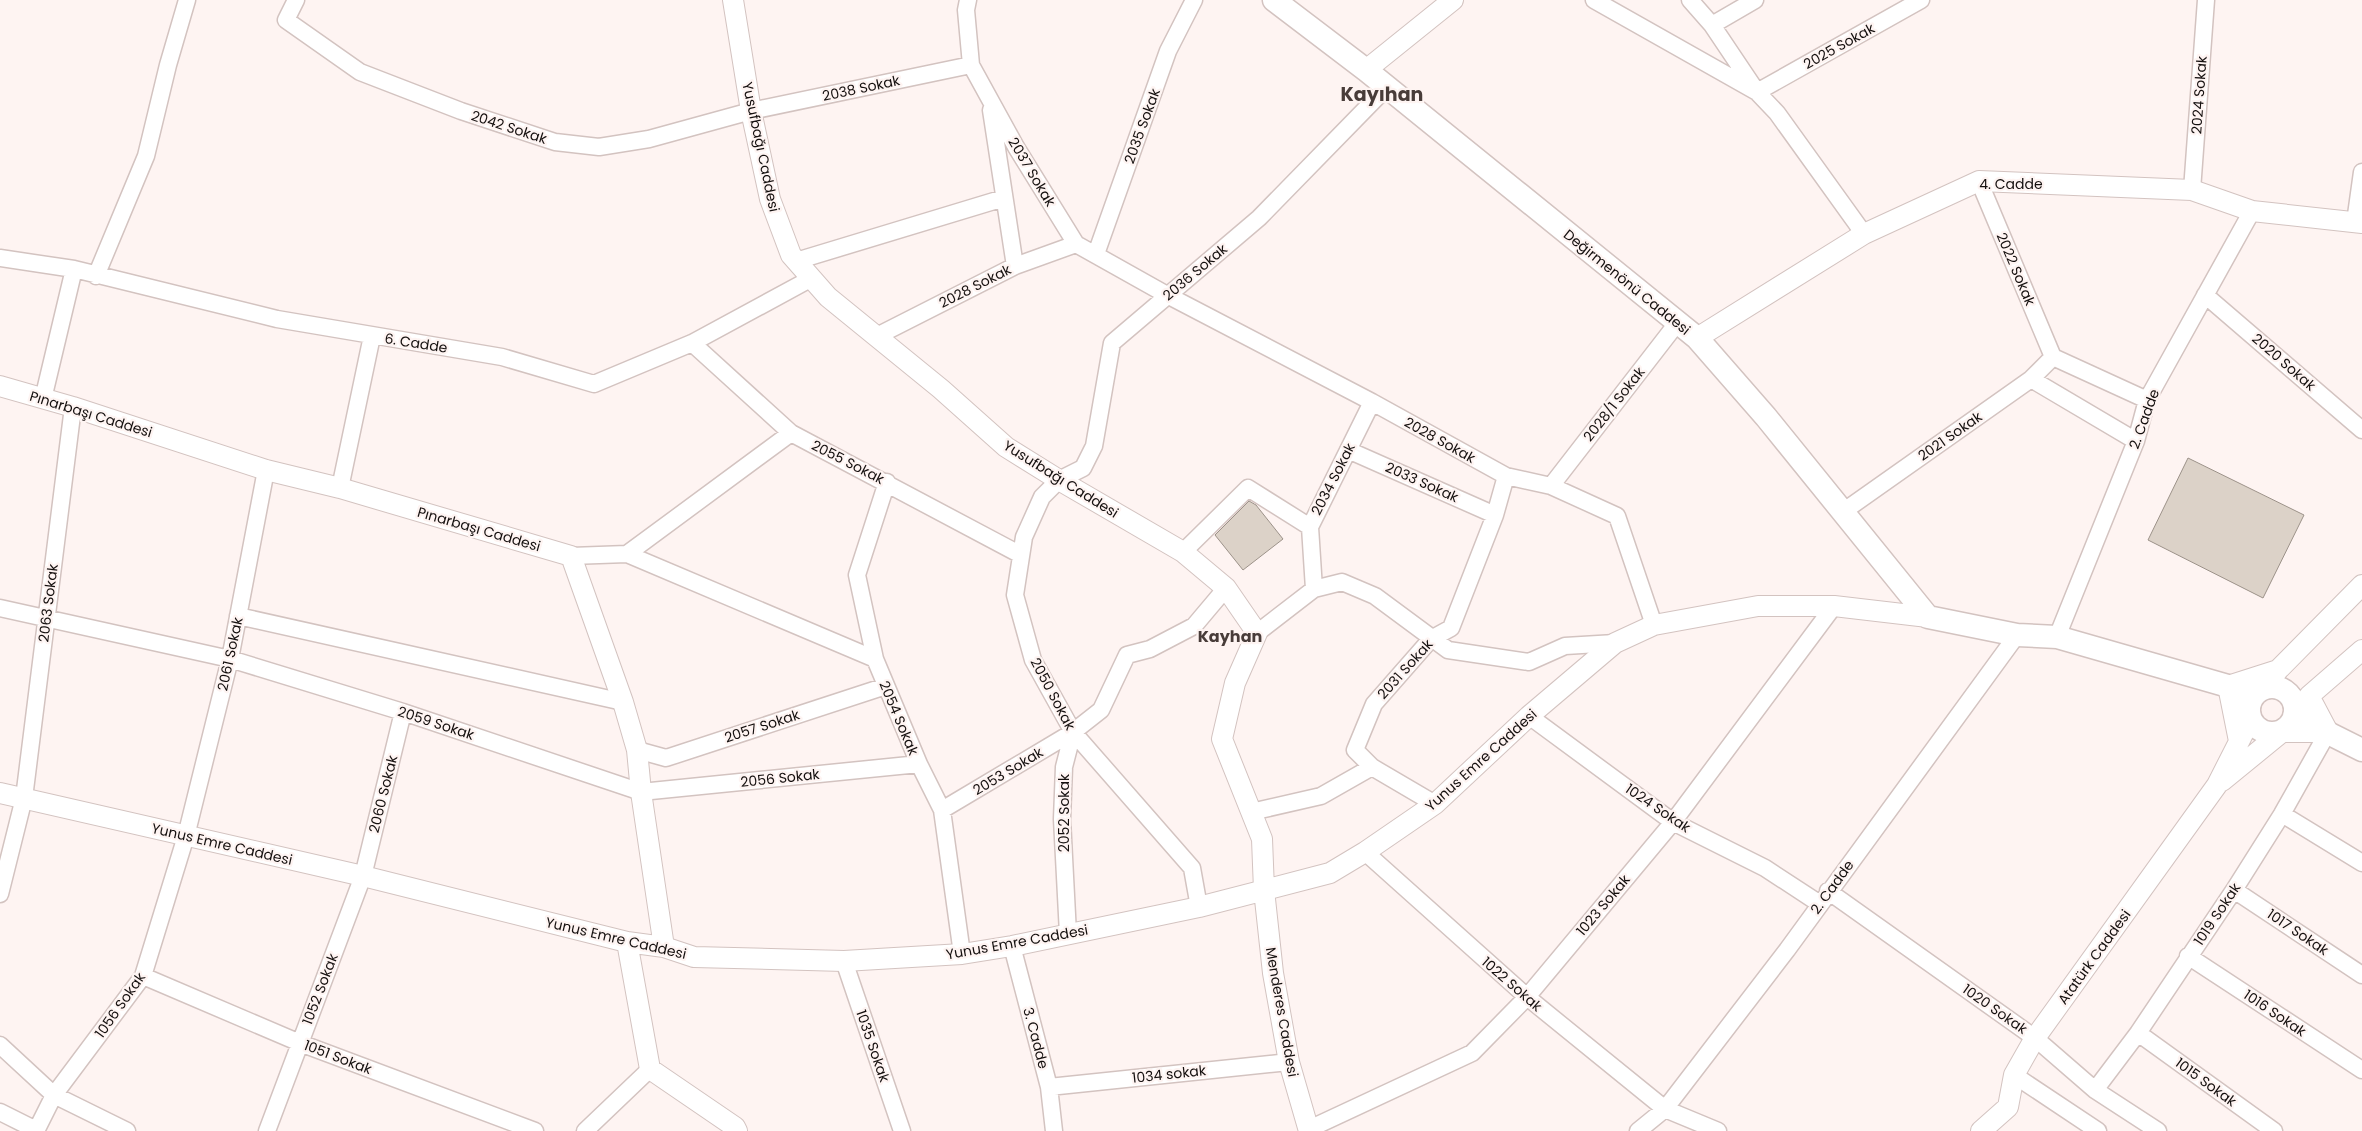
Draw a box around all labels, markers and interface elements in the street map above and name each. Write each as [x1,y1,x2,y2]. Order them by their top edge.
street label: 2025 Sokak [1800,18,1879,74]
street label: 2024 Sokak [2186,54,2212,135]
street label: 2038 Sokak [820,70,902,106]
street label: Yusufbağı Caddesi [737,80,785,214]
district label: Kayıhan [1341,81,1423,108]
street label: 2035 Sokak [1119,85,1165,166]
street label: 2042 Sokak [469,105,550,149]
street label: 2037 Sokak [1003,134,1061,211]
street label: 4. Cadde [1979,174,2043,194]
street label: Değirmenönü Caddesi [1559,225,1695,339]
street label: 2022 Sokak [1992,229,2041,309]
street label: 2036 Sokak [1158,239,1232,305]
street label: 2028 Sokak [935,259,1015,313]
street label: 6. Cadde [383,328,449,358]
street label: 2020 Sokak [2248,329,2321,396]
street label: 2028/1 Sokak [1579,362,1650,445]
street label: Pınarbaşı Caddesi [27,386,155,442]
street label: 2. Cadde [2124,386,2164,452]
street label: 2021 Sokak [1914,406,1987,465]
street label: 2028 Sokak [1401,412,1480,468]
street label: 2055 Sokak [808,435,889,489]
street label: Yusufbağı Caddesi [1000,435,1122,523]
street label: 2034 Sokak [1306,439,1360,519]
street label: 2033 Sokak [1382,457,1462,507]
street label: Pınarbaşı Caddesi [415,502,543,556]
street label: 2063 Sokak [33,562,63,643]
street label: 2061 Sokak [212,614,248,693]
district label: Kayhan [1198,625,1262,648]
street label: 2031 Sokak [1373,634,1438,703]
street label: 2050 Sokak [1026,654,1081,734]
street label: 2054 Sokak [874,678,924,759]
street label: 2059 Sokak [395,701,478,745]
street label: 2057 Sokak [722,704,803,748]
street label: Yunus Emre Caddesi [1421,704,1541,816]
street label: 2053 Sokak [969,742,1048,800]
street label: 2060 Sokak [364,752,402,835]
street label: 2056 Sokak [740,764,821,792]
street label: 2052 Sokak [1054,773,1074,852]
street label: 1024 Sokak [1621,779,1695,838]
street label: Yunus Emre Caddesi [150,818,294,870]
street label: 2. Cadde [1806,856,1859,918]
street label: 1023 Sokak [1571,869,1635,940]
street label: 1019 Sokak [2189,878,2246,949]
street label: 1017 Sokak [2263,904,2333,960]
street label: Atatürk Caddesi [2053,905,2135,1009]
street label: Yunus Emre Caddesi [544,912,688,964]
street label: Yunus Emre Caddesi [944,920,1090,964]
street label: Menderes Caddesi [1261,946,1303,1078]
street label: 1052 Sokak [297,950,343,1028]
street label: 1022 Sokak [1477,952,1547,1016]
street label: 1056 Sokak [90,968,150,1042]
street label: 1020 Sokak [1959,979,2032,1039]
street label: 1016 Sokak [2240,985,2311,1042]
street label: 3. Cadde [1018,1005,1054,1071]
street label: 1035 Sokak [851,1007,895,1086]
street label: 1051 Sokak [301,1035,376,1079]
street label: 1015 Sokak [2171,1053,2241,1112]
street label: 1034 sokak [1131,1060,1208,1088]

